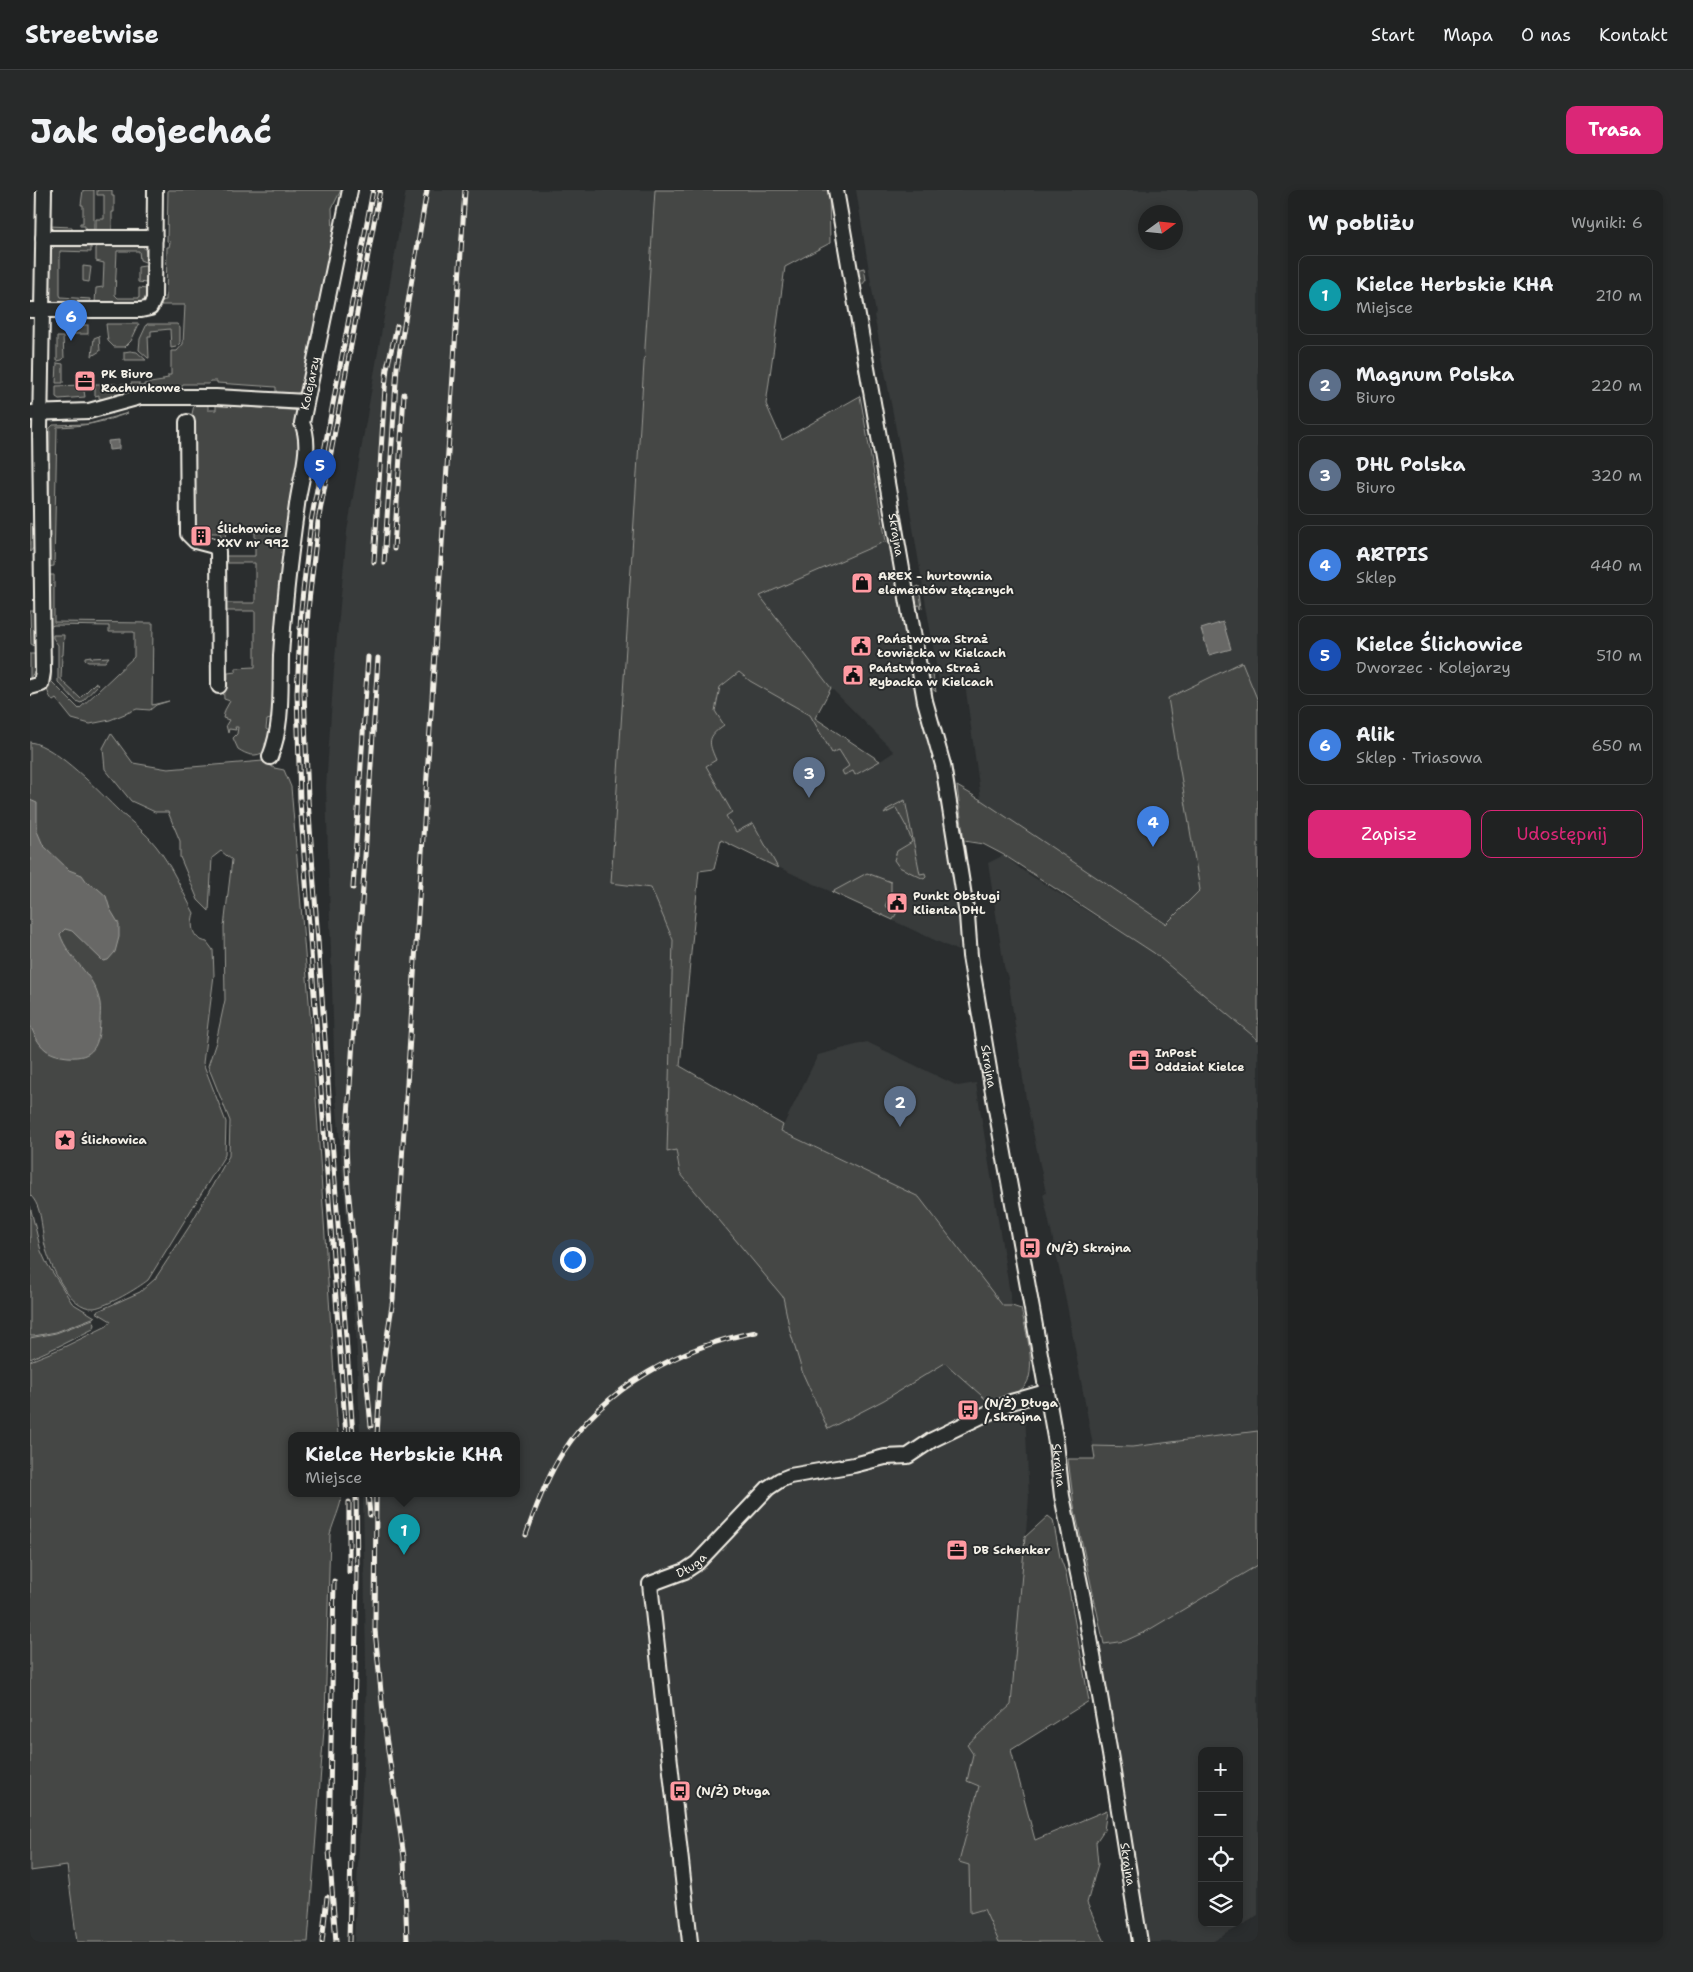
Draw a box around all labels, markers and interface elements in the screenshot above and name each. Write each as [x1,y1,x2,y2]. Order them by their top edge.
text: Streetwise [25,19,159,51]
text: Start [1371,23,1415,47]
text: Mapa [1443,23,1493,47]
text: O nas [1521,23,1571,47]
text: Kontakt [1599,23,1668,47]
button: Trasa [1566,106,1663,154]
text: Jak dojechać [30,107,272,154]
north arrow [1138,205,1183,250]
text: W pobliżu [1308,209,1415,237]
text: Wyniki: 6 [1571,212,1643,233]
text: Kielce Herbskie KHA [1356,272,1554,297]
text: 1 [1321,285,1329,306]
text: 210 m [1595,285,1642,306]
text: Miejsce [1356,297,1413,318]
pin: 6 [55,300,87,341]
street label: Kolejarzy [297,355,323,411]
text: Magnum Polska [1356,362,1514,387]
place label: PK Biuro Rachunkowe [101,366,181,396]
office icon: PK Biuro Rachunkowe [73,369,97,393]
text: 2 [1319,375,1331,396]
text: 220 m [1590,375,1642,396]
text: Biuro [1356,387,1395,408]
pin: 5 [304,449,336,490]
text: DHL Polska [1356,452,1465,477]
text: 3 [1319,465,1331,486]
text: 320 m [1591,465,1642,486]
text: Biuro [1356,477,1395,498]
street label: Skrajna [884,512,908,558]
place label: Ślichowice XXV nr 992 [217,521,290,551]
building icon: Ślichowice XXV nr 992 [189,524,213,548]
text: ARTPIS [1356,542,1428,567]
text: 4 [1319,555,1331,576]
text: 440 m [1590,555,1642,576]
text: Sklep [1356,567,1396,588]
place label: AREX - hurtownia elementów złącznych [878,568,1014,598]
shop icon: AREX - hurtownia elementów złącznych [850,571,874,595]
place label: Państwowa Straż Łowiecka w Kielcach [876,631,1006,661]
text: Kielce Ślichowice [1356,632,1523,657]
public building icon: Państwowa Straż Łowiecka w Kielcach [849,634,873,658]
text: 5 [1320,645,1330,666]
text: 510 m [1596,645,1642,666]
text: Dworzec · Kolejarzy [1356,657,1511,678]
place label: Państwowa Straż Rybacka w Kielcach [869,660,994,690]
public building icon: Państwowa Straż Rybacka w Kielcach [841,663,865,687]
text: Alik [1356,722,1395,747]
text: 6 [1319,735,1331,756]
text: 650 m [1591,735,1642,756]
text: Sklep · Triasowa [1356,747,1482,768]
pin: 3 [793,757,825,798]
pin: 4 [1137,806,1169,847]
button: Zapisz [1308,810,1471,858]
button: Udostępnij [1481,810,1643,858]
place label: Punkt Obsługi Klienta DHL [913,888,1000,918]
public building icon: Punkt Obsługi Klienta DHL [885,891,909,915]
street label: Skrajna [977,1043,1000,1090]
place label: InPost Oddział Kielce [1155,1045,1245,1075]
office icon: InPost Oddział Kielce [1127,1048,1151,1072]
pin: 2 [884,1086,916,1127]
place icon: Ślichowica [53,1128,77,1152]
place label: Ślichowica [81,1132,148,1148]
bus stop icon: (N/Ż) Skrajna [1018,1236,1042,1260]
place label: (N/Ż) Skrajna [1046,1240,1132,1256]
your location [560,1247,586,1273]
place label: (N/Ż) Długa / Skrajna [984,1395,1059,1425]
bus stop icon: (N/Ż) Długa / Skrajna [956,1398,980,1422]
popup [288,1432,520,1497]
text: Kielce Herbskie KHA [305,1442,503,1467]
street label: Skrajna [1048,1443,1069,1488]
text: Miejsce [305,1467,362,1488]
pin: 1 [388,1514,420,1555]
office icon: DB Schenker [945,1538,969,1562]
place label: DB Schenker [973,1542,1051,1558]
street label: Długa [674,1549,711,1581]
map controls [1198,1747,1243,1927]
button: + [1198,1747,1243,1792]
bus stop icon: (N/Ż) Długa [668,1779,692,1803]
place label: (N/Ż) Długa [696,1783,771,1799]
button: − [1198,1792,1243,1837]
button: locate [1198,1837,1243,1882]
street label: Skrajna [1116,1841,1139,1887]
button: layers [1198,1882,1243,1927]

